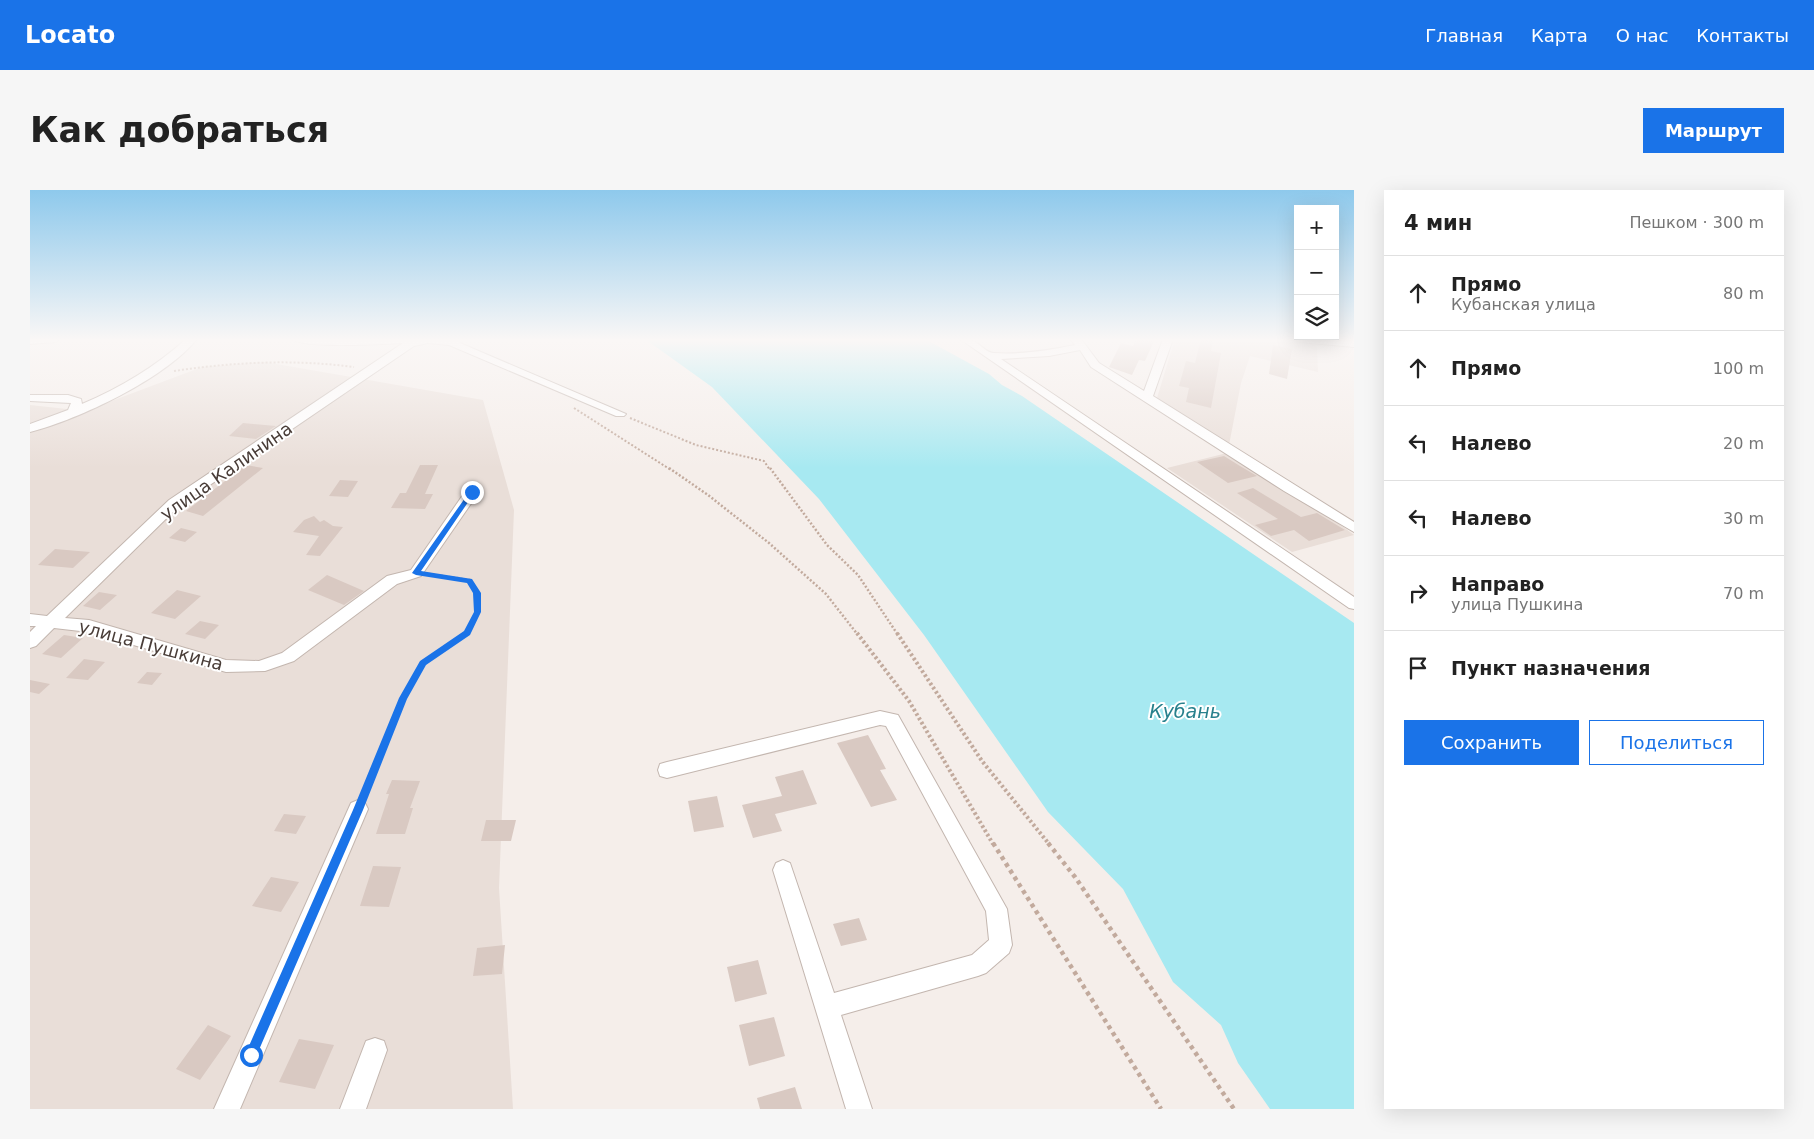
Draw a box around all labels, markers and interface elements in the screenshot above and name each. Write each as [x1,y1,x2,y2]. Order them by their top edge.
text: Locato [25,21,115,49]
text: Главная [1425,25,1503,46]
text: Карта [1531,25,1588,46]
text: О нас [1616,25,1668,46]
text: Контакты [1696,25,1789,46]
button: Маршрут [1643,108,1784,153]
text: Как добраться [30,110,329,150]
map controls [1294,205,1339,340]
button: + [1294,205,1339,250]
text: 4 мин [1404,211,1472,235]
text: Пешком · 300 m [1629,213,1764,232]
button: − [1294,250,1339,295]
text: Прямо [1451,273,1521,295]
icon: ahead [1404,279,1432,307]
text: 80 m [1723,284,1764,303]
button: layers [1294,295,1339,340]
text: Кубанская улица [1451,295,1596,314]
icon: ahead [1404,354,1432,382]
text: Прямо [1451,357,1521,379]
text: 100 m [1713,359,1764,378]
street label: улица Калинина [156,418,296,524]
icon: left [1404,429,1432,457]
text: Налево [1451,432,1532,454]
text: 20 m [1723,434,1764,453]
route end [461,481,484,504]
icon: left [1404,504,1432,532]
text: Налево [1451,507,1532,529]
text: 30 m [1723,509,1764,528]
text: Направо [1451,573,1544,595]
icon: right [1404,579,1432,607]
text: 70 m [1723,584,1764,603]
text: улица Пушкина [1451,595,1583,614]
street label: улица Пушкина [76,616,226,674]
icon: arrive [1404,654,1432,682]
text: Пункт назначения [1451,657,1650,679]
water label: Кубань [1149,700,1221,722]
button: Сохранить [1404,720,1579,765]
button: Поделиться [1589,720,1764,765]
route start [240,1044,263,1067]

